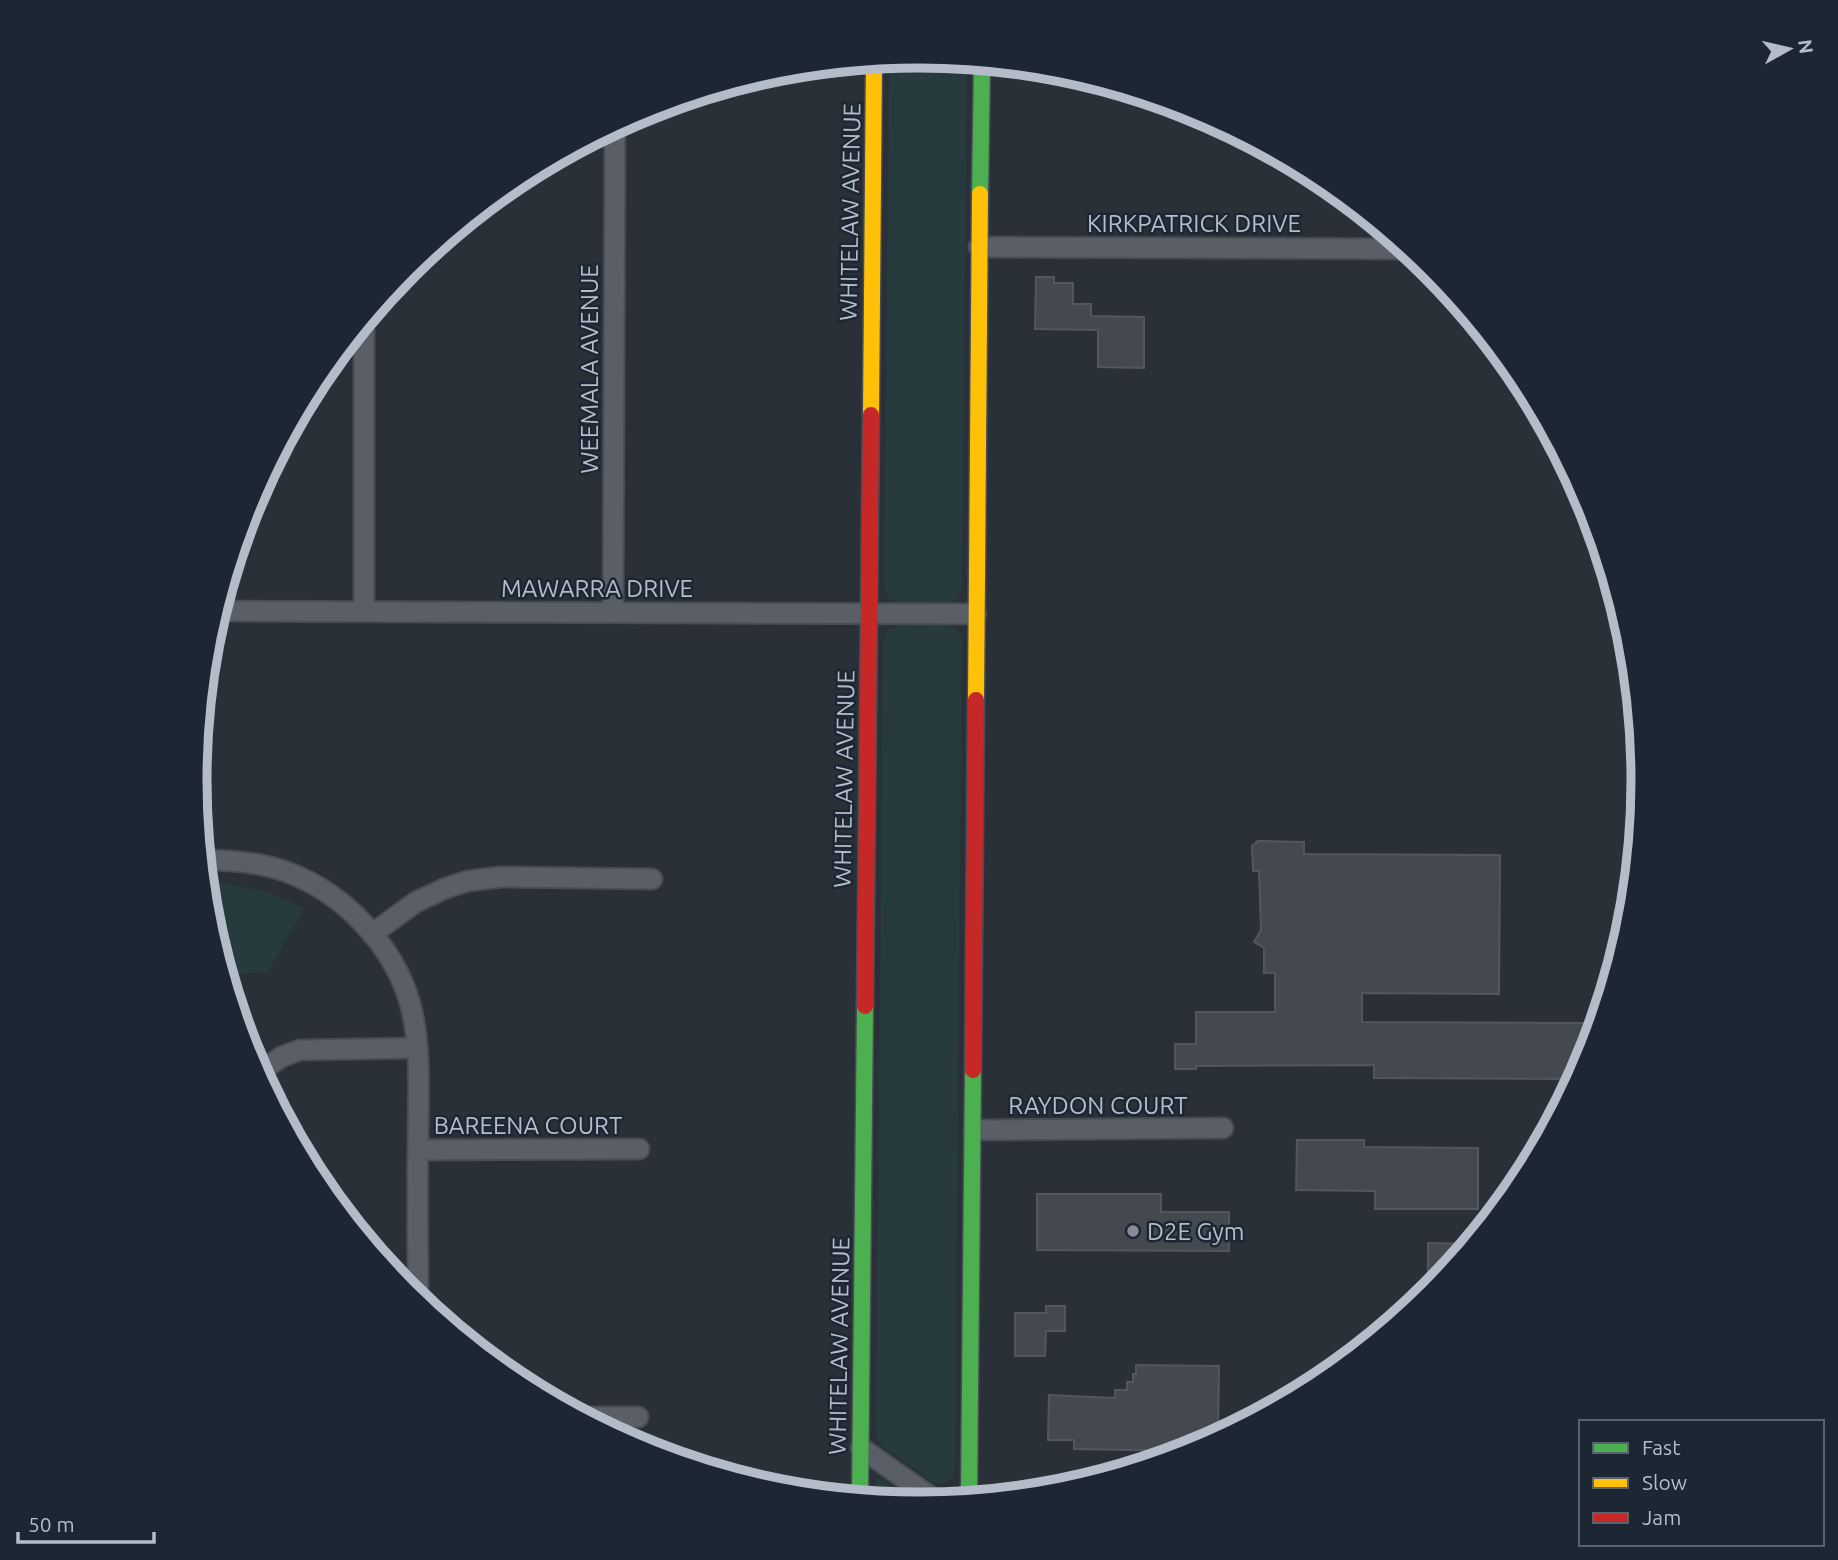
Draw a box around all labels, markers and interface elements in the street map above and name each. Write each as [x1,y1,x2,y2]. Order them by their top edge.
north arrow [1754,14,1824,84]
text: N [1794,38,1818,55]
street label: WHITELAW AVENUE [835,103,865,321]
street label: KIRKPATRICK DRIVE [1087,210,1301,237]
street label: WEEMALA AVENUE [576,264,603,474]
street label: MAWARRA DRIVE [501,575,693,602]
street label: WHITELAW AVENUE [829,670,859,888]
street label: RAYDON COURT [1008,1092,1188,1119]
street label: BAREENA COURT [434,1112,622,1139]
place label: D2E Gym [1147,1218,1244,1245]
marker: D2E Gym [1125,1223,1141,1239]
street label: WHITELAW AVENUE [824,1237,854,1455]
legend [1579,1420,1824,1546]
text: Fast [1642,1435,1680,1459]
text: Slow [1642,1470,1687,1494]
scale bar [18,1500,154,1544]
text: Jam [1642,1505,1681,1529]
text: 50 m [28,1512,75,1536]

